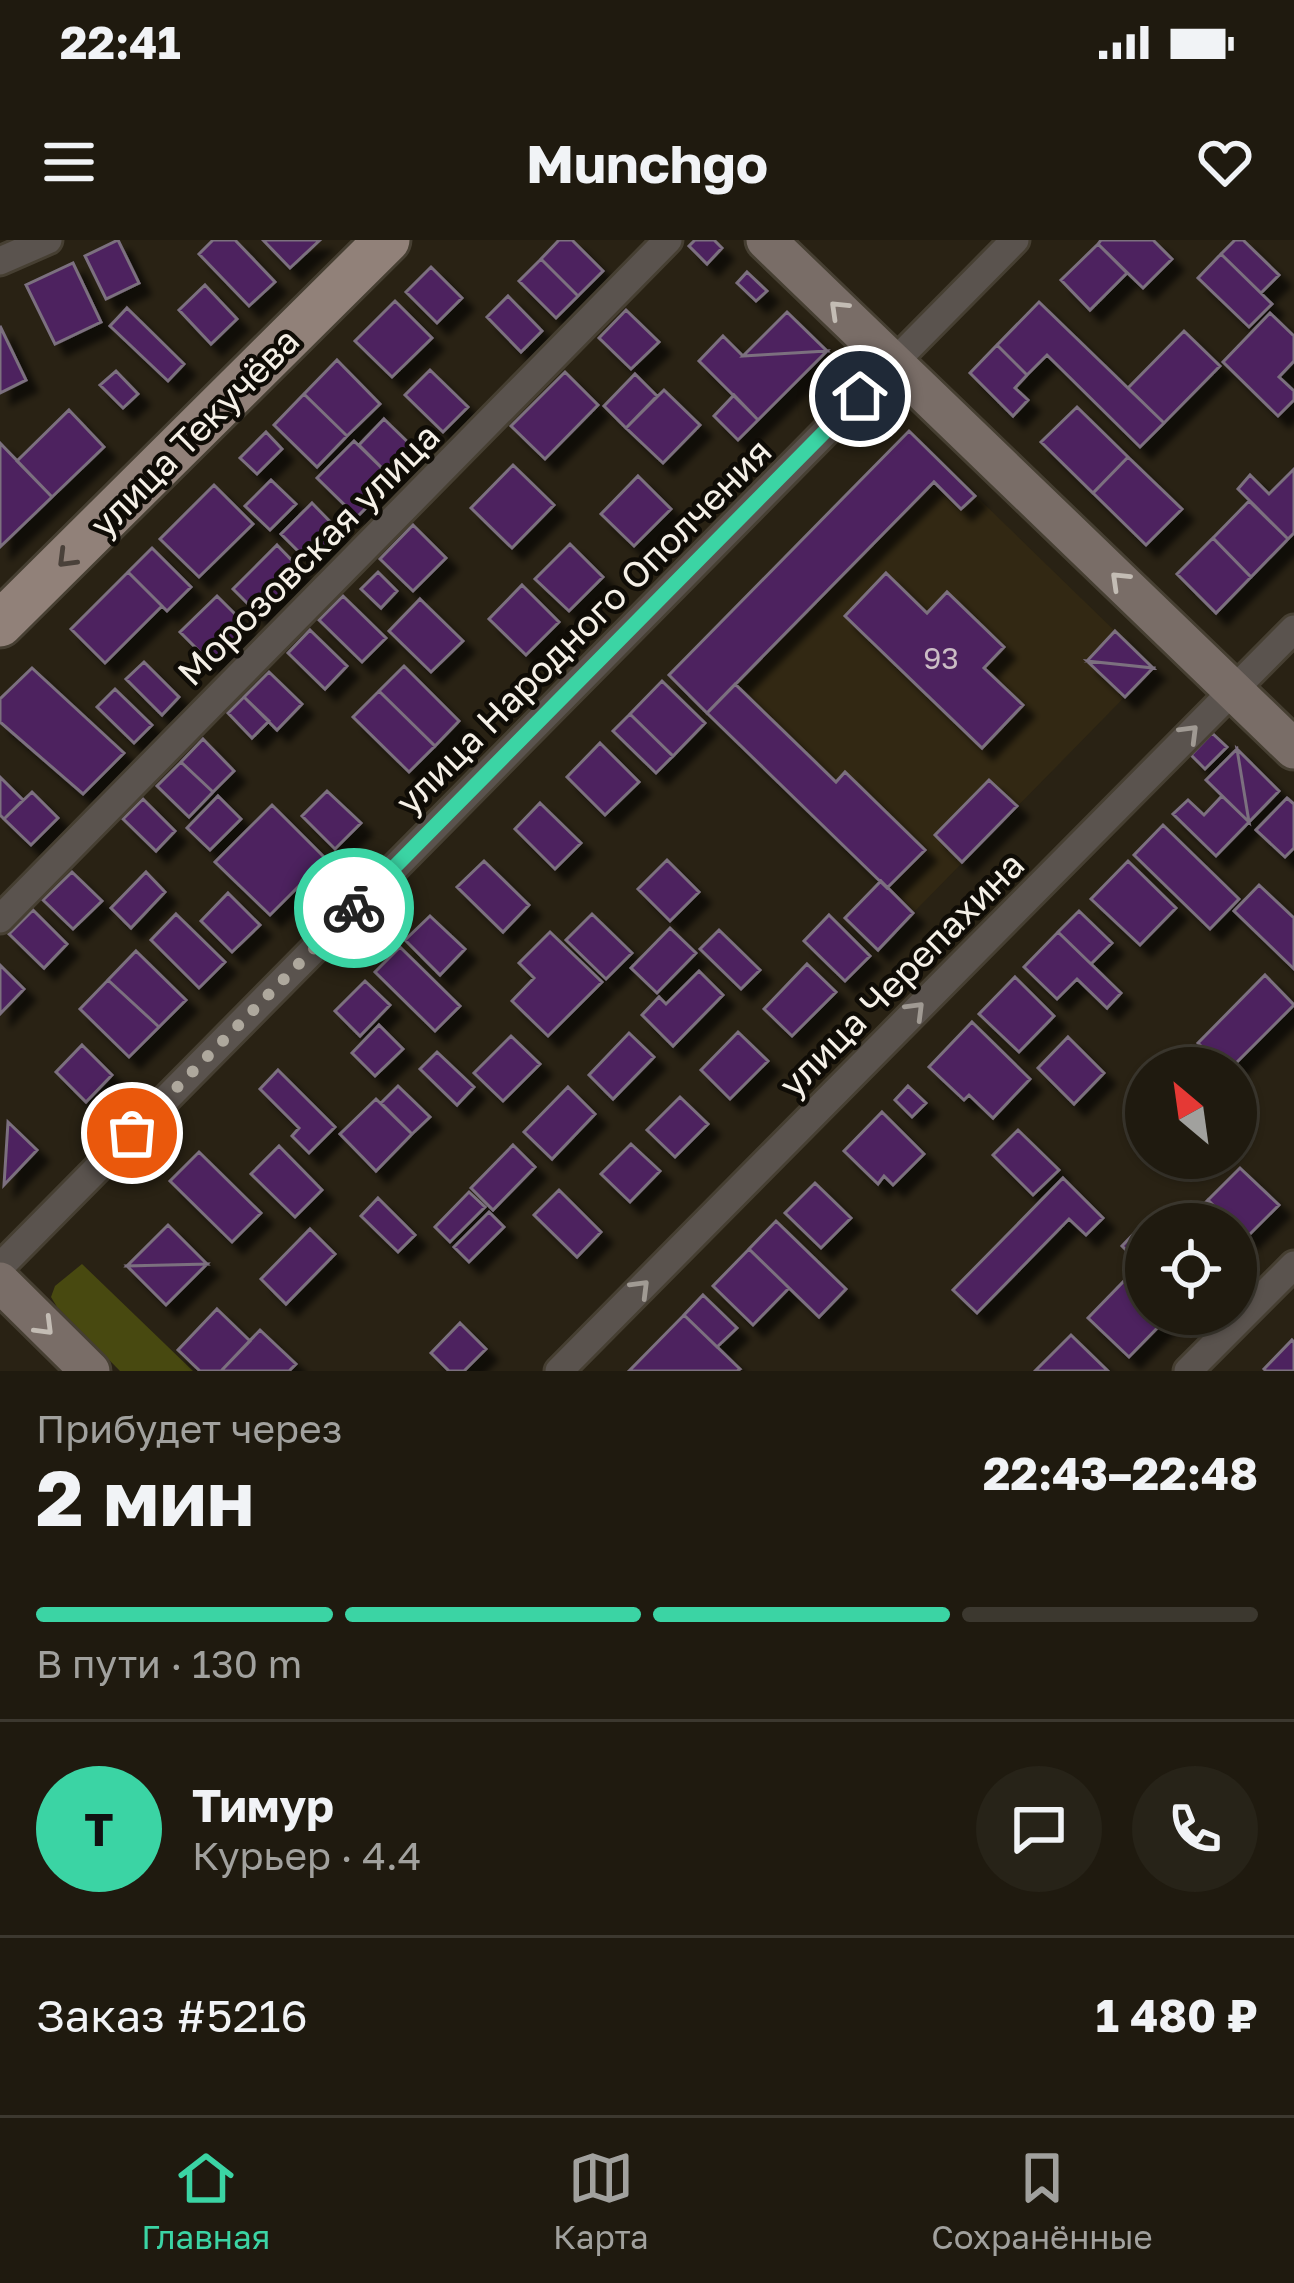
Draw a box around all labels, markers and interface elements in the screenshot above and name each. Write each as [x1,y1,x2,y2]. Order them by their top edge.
text: 22:41 [60,15,181,69]
icon: menu [36,129,102,195]
icon: heart [1192,129,1258,195]
text: Munchgo [526,130,768,195]
one-way arrow [830,302,852,324]
street label: улица Текучёва [81,319,307,545]
pin [809,345,911,447]
icon: home [827,363,893,429]
street label: Морозовская улица [168,414,448,694]
street label: улица Народного Ополчения [386,429,780,823]
one-way arrow [58,545,80,567]
one-way arrow [1111,572,1133,594]
house number: 93 [923,640,959,676]
one-way arrow [1175,725,1197,747]
street label: улица Черепахина [770,843,1032,1105]
courier [294,848,414,968]
icon: bike [321,875,387,941]
one-way arrow [901,1002,923,1024]
north arrow [1125,1047,1257,1179]
map controls [1125,1047,1257,1335]
pin [81,1082,183,1184]
icon: bag [99,1100,165,1166]
button: locate [1125,1203,1257,1335]
one-way arrow [627,1280,649,1302]
one-way arrow [31,1312,53,1334]
text: Прибудет через [36,1405,342,1452]
text: 22:43–22:48 [983,1446,1258,1500]
text: 2 мин [36,1450,254,1543]
text: В пути · 130 m [36,1640,302,1687]
button: chat [976,1766,1102,1892]
button: phone [1132,1766,1258,1892]
text: Тимур [192,1778,334,1832]
text: Т [84,1802,114,1856]
text: Курьер · 4.4 [192,1832,422,1879]
text: Заказ #5216 [36,1988,308,2042]
text: 1 480 ₽ [1096,1988,1258,2042]
tab: Главная [141,2145,270,2256]
tab: Карта [553,2145,649,2256]
tab: Сохранённые [931,2145,1153,2256]

